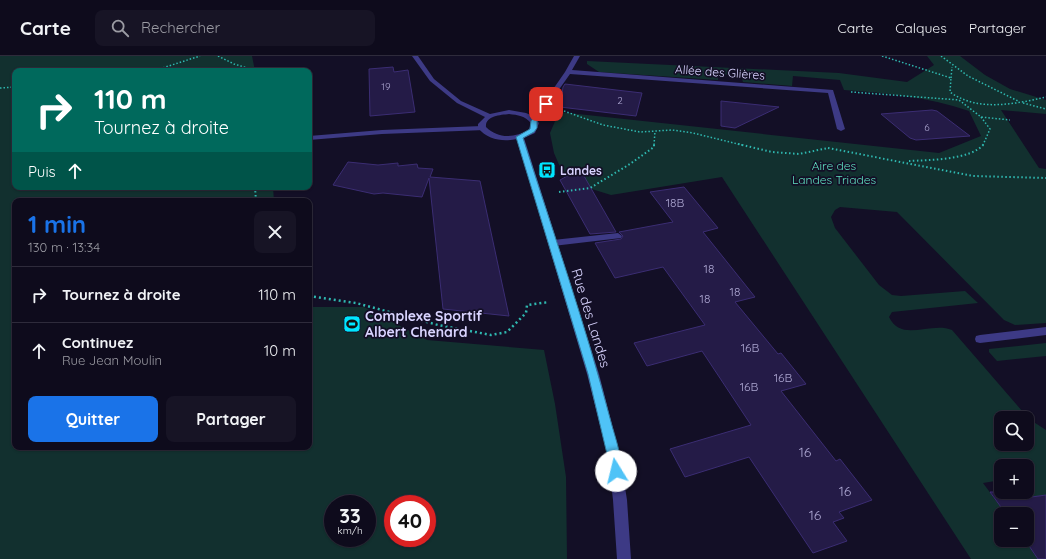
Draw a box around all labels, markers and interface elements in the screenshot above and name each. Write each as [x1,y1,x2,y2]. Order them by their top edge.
search box [95,10,375,46]
text: Carte [20,16,71,40]
icon: search [109,17,131,39]
text: Rechercher [141,18,220,37]
text: Carte [838,19,873,37]
text: Calques [895,19,947,37]
text: Partager [969,19,1026,37]
street label: Allée des Glières [675,61,766,83]
house number: 19 [381,80,391,93]
text: 110 m [94,81,167,116]
icon: right [28,84,80,136]
pin [529,87,563,121]
icon: arrive [535,93,557,115]
house number: 2 [617,94,623,107]
text: Tournez à droite [94,116,229,139]
house number: 6 [924,121,930,134]
park label: Aire des Landes Triades [792,158,876,187]
icon: ahead [64,160,86,182]
bus stop icon: Landes [537,160,557,180]
text: Puis [28,162,56,181]
place label: Landes [560,163,602,178]
house number: 18B [666,195,685,210]
text: 1 min [28,209,86,239]
button: close [254,211,296,253]
text: 130 m · 13:34 [28,239,100,255]
house number: 18 [704,261,714,276]
street label: Rue des Landes [567,266,615,370]
icon: right [28,284,50,306]
house number: 18 [730,284,740,299]
text: Tournez à droite [62,285,181,304]
text: 110 m [258,285,296,304]
house number: 18 [700,291,710,306]
place label: Complexe Sportif Albert Chenard [365,307,483,341]
sports icon: Complexe Sportif Albert Chenard [342,314,362,334]
text: Continuez [62,333,133,352]
icon: ahead [28,340,50,362]
house number: 16B [741,340,760,355]
text: 10 m [264,341,296,360]
text: Rue Jean Moulin [62,352,162,368]
house number: 16B [774,370,793,385]
house number: 16B [740,379,759,394]
button: Quitter [28,396,158,442]
button: Partager [166,396,296,442]
map controls [994,411,1034,547]
button: search [994,411,1034,451]
house number: 16 [799,443,812,461]
position arrow [595,450,637,492]
button: + [994,459,1034,499]
house number: 16 [839,482,852,500]
speed limit sign: 40 [384,495,436,547]
text: 33 [339,503,361,528]
house number: 16 [809,506,822,524]
button: − [994,507,1034,547]
text: km/h [337,524,363,537]

